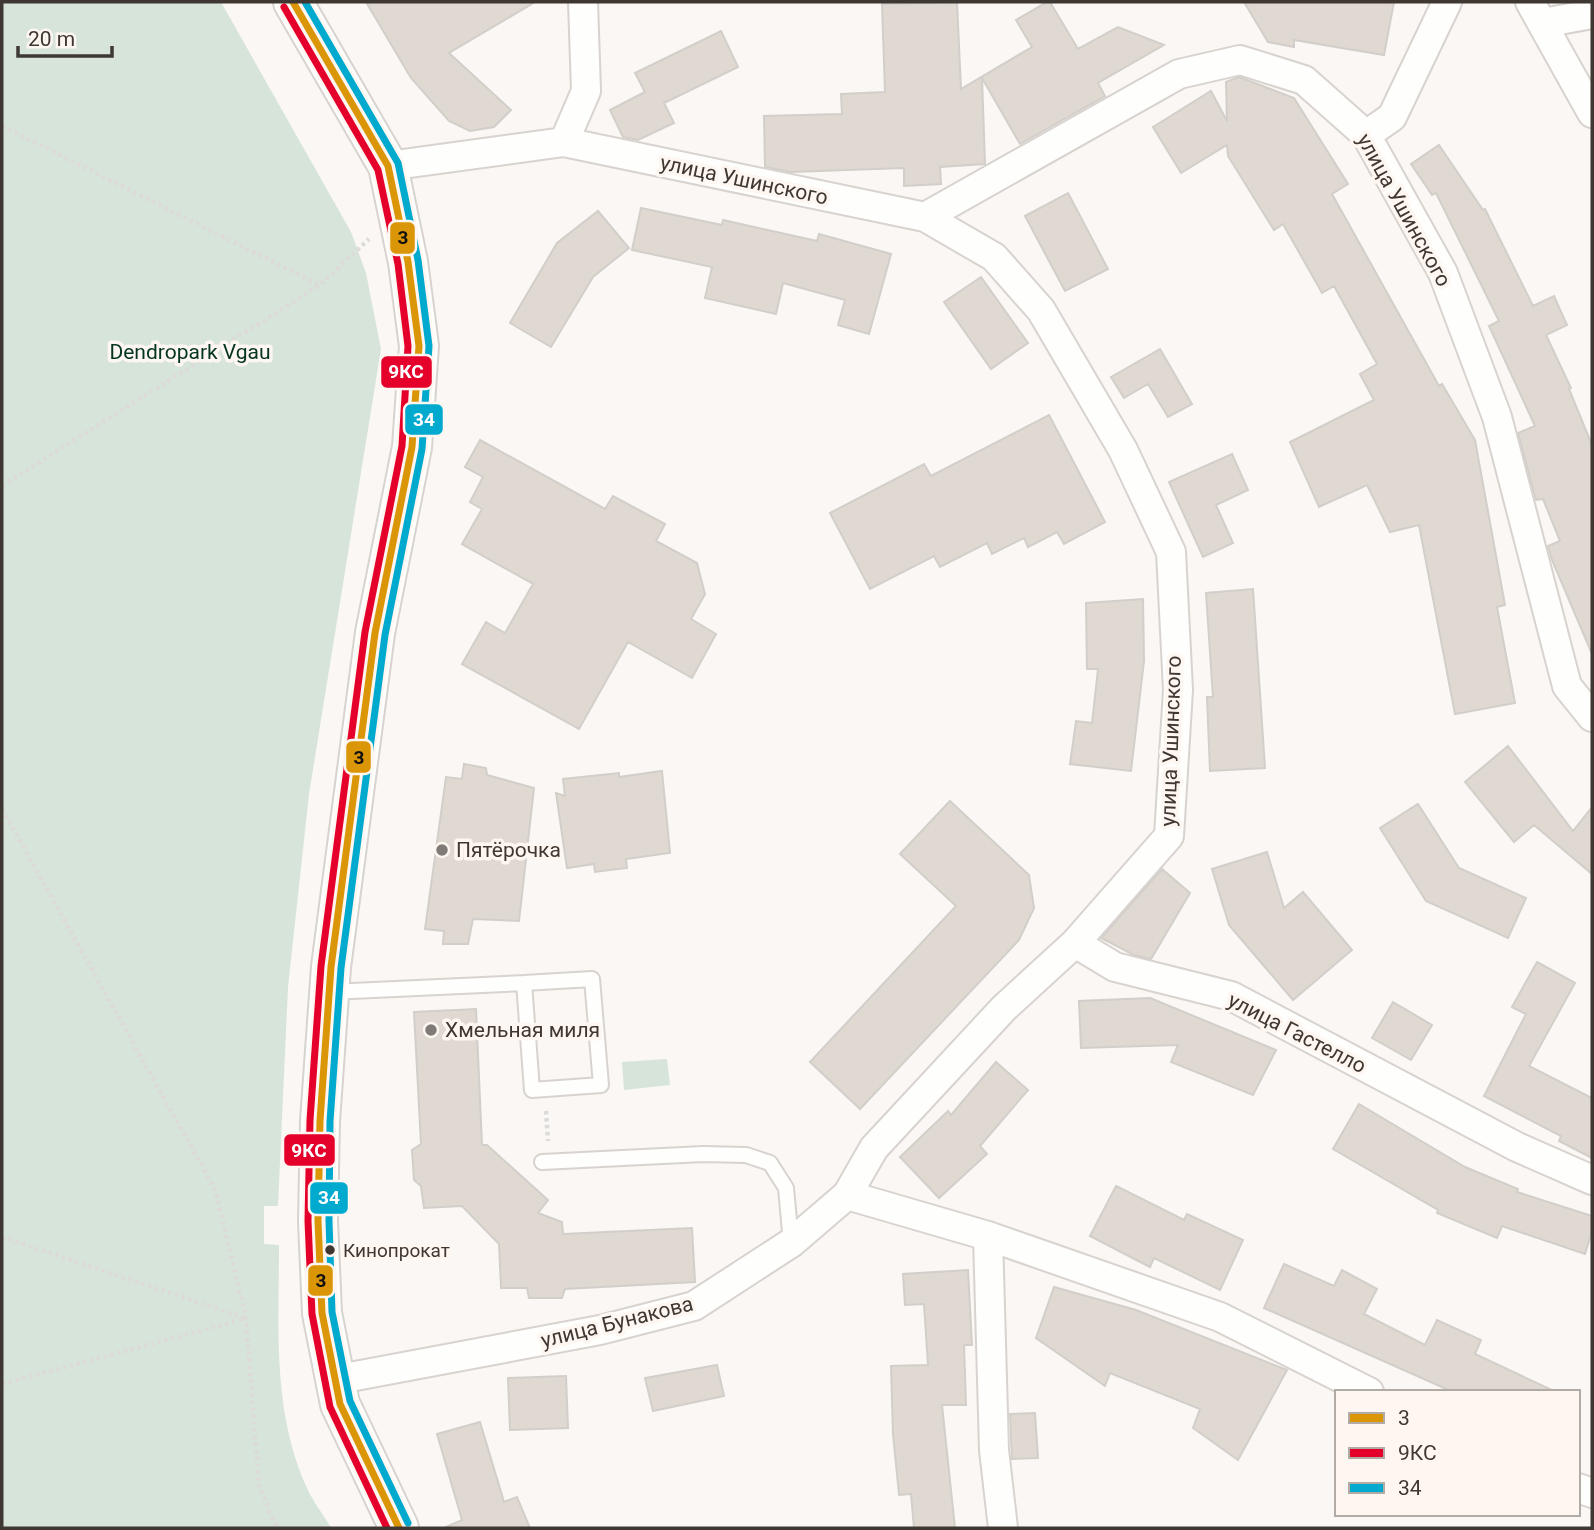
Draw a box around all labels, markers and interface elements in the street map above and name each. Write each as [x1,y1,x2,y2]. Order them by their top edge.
scale bar [18,14,112,58]
text: 20 m [28,27,75,51]
street label: улица Ушинского [1352,129,1456,291]
street label: улица Ушинского [658,150,830,210]
line badge: 3 [389,221,416,255]
text: 3 [398,226,408,249]
park label: Dendropark Vgau [109,340,271,364]
line badge: 9КС [380,355,433,389]
text: 9КС [388,360,424,383]
line badge: 34 [404,403,444,436]
text: 34 [413,408,435,431]
street label: улица Ушинского [1156,655,1186,827]
line badge: 3 [345,740,372,774]
text: 3 [354,746,364,769]
place label: Пятёрочка [456,838,561,862]
marker: Пятёрочка [434,842,450,858]
street label: улица Гастелло [1224,988,1370,1078]
place label: Хмельная миля [445,1018,600,1042]
marker: Хмельная миля [423,1022,439,1038]
line badge: 9КС [283,1133,336,1167]
text: 9КС [291,1139,327,1162]
line badge: 34 [309,1181,349,1215]
text: 34 [318,1186,340,1209]
place label: Кинопрокат [343,1239,450,1262]
marker: Кинопрокат [323,1243,337,1257]
line badge: 3 [307,1264,334,1297]
text: 3 [316,1269,326,1292]
street label: улица Бунакова [538,1291,696,1353]
legend [1335,1390,1580,1516]
text: 3 [1398,1406,1410,1430]
text: 9КС [1398,1441,1437,1465]
text: 34 [1398,1476,1422,1500]

